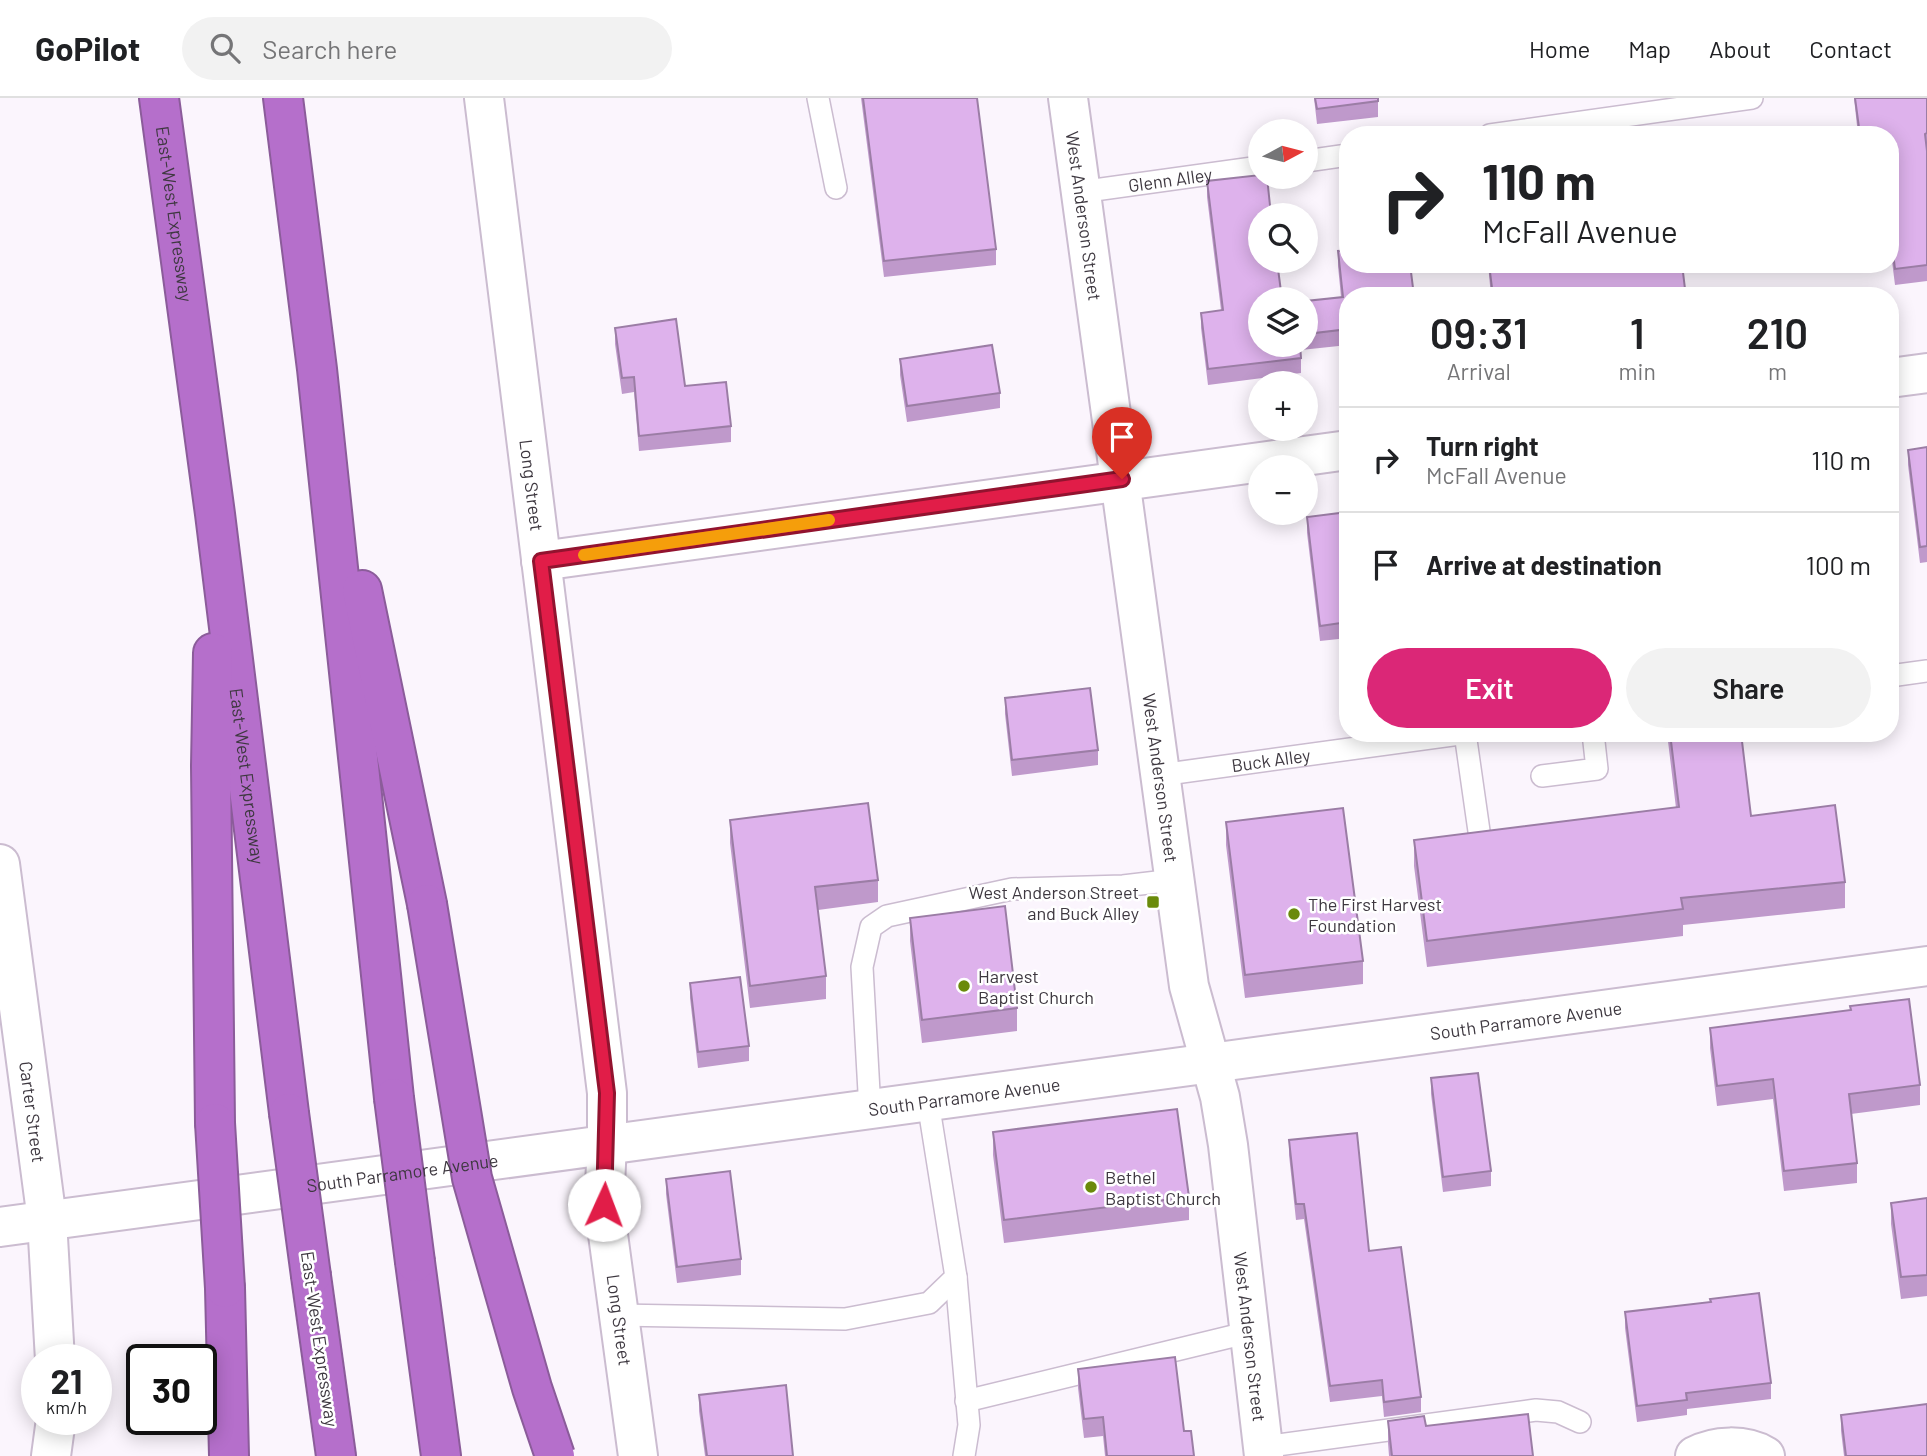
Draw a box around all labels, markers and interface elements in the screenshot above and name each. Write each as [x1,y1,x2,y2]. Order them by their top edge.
search box [182,17,672,80]
text: GoPilot [35,28,140,68]
icon: search [206,29,244,67]
text: Search here [262,33,397,64]
text: Home [1529,34,1590,63]
text: Map [1628,34,1671,63]
text: About [1709,34,1771,63]
text: Contact [1809,34,1892,63]
north arrow [1248,119,1318,189]
map controls [1248,119,1318,525]
street label: East-West Expressway [152,125,197,303]
street label: West Anderson Street [1062,130,1106,302]
text: 110 m [1482,151,1596,210]
icon: right [1367,154,1458,245]
street label: Glenn Alley [1127,163,1214,196]
button: search [1248,203,1318,273]
text: McFall Avenue [1482,211,1678,249]
button: layers [1248,287,1318,357]
text: 09:31 [1430,307,1528,357]
text: 1 [1630,307,1645,357]
text: 210 [1747,307,1808,357]
text: Arrival [1447,357,1511,385]
text: min [1619,357,1656,385]
text: m [1768,357,1787,385]
button: + [1248,371,1318,441]
pin [1092,407,1152,479]
icon: arrive [1103,418,1141,456]
text: Turn right [1426,430,1539,461]
street label: Long Street [515,438,548,532]
icon: right [1367,441,1405,479]
text: 110 m [1811,444,1871,475]
button: − [1248,455,1318,525]
text: McFall Avenue [1426,461,1567,489]
icon: arrive [1367,546,1405,584]
text: Arrive at destination [1426,549,1662,580]
text: 100 m [1806,549,1871,580]
button: Exit [1367,648,1612,728]
button: Share [1626,648,1871,728]
street label: East-West Expressway [226,687,269,866]
street label: West Anderson Street [1138,692,1183,864]
street label: Buck Alley [1230,744,1312,776]
place label: West Anderson Street and Buck Alley [969,881,1139,924]
place label: The First Harvest Foundation [1308,893,1442,936]
marker: West Anderson Street and Buck Alley [1145,894,1161,910]
marker: The First Harvest Foundation [1286,906,1302,922]
place label: Harvest Baptist Church [978,965,1094,1008]
marker: Harvest Baptist Church [956,978,972,994]
street label: South Parramore Avenue [1429,996,1623,1044]
street label: Carter Street [15,1060,50,1164]
street label: South Parramore Avenue [867,1073,1062,1120]
street label: South Parramore Avenue [305,1149,500,1196]
place label: Bethel Baptist Church [1105,1166,1221,1209]
position arrow [567,1168,641,1242]
marker: Bethel Baptist Church [1083,1179,1099,1195]
street label: East-West Expressway [297,1250,343,1428]
street label: West Anderson Street [1229,1251,1271,1423]
street label: Long Street [602,1273,637,1367]
speed limit sign: 30 [126,1344,217,1435]
text: 21 [51,1359,82,1401]
text: km/h [46,1396,87,1418]

